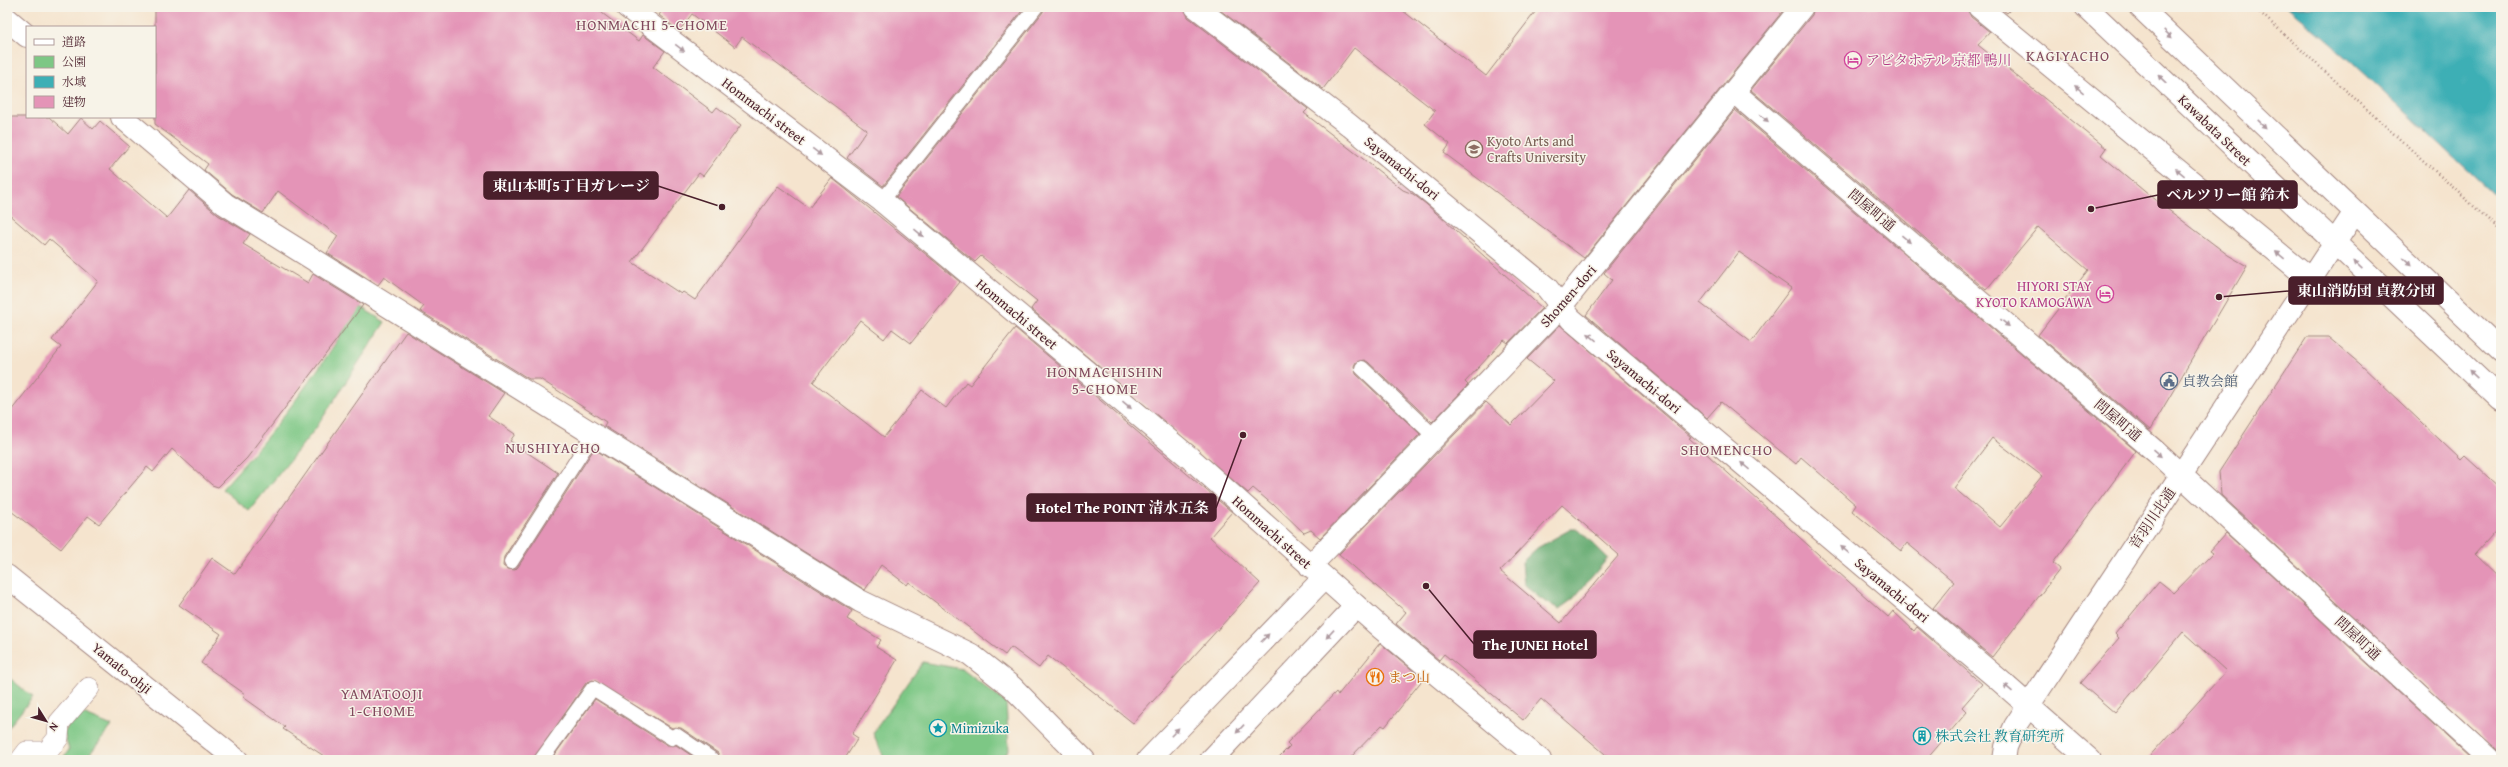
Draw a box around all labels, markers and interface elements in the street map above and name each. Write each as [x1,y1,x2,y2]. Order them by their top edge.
district label: HONMACHI 5-CHOME [576,14,728,35]
legend [26,26,156,118]
one-way arrow [2163,29,2173,39]
text: 道路 [62,33,86,50]
one-way arrow [675,43,686,52]
district label: KAGIYACHO [2026,45,2110,66]
hotel icon: アビタホテル 京都 鴨川 [1843,50,1863,70]
place label: アビタホテル 京都 鴨川 [1866,50,2011,70]
text: 公園 [62,53,86,70]
text: 水域 [62,73,86,90]
street label: Hommachi street [718,73,810,149]
one-way arrow [2157,74,2167,84]
one-way arrow [2074,85,2085,94]
street label: Kawabata Street [2174,90,2256,170]
text: 建物 [62,93,86,110]
one-way arrow [1760,113,1769,122]
one-way arrow [2257,119,2267,128]
street label: Sayamachi-dori [1360,131,1444,205]
place label: Kyoto Arts and Crafts University [1487,131,1586,167]
school or university icon: Kyoto Arts and Crafts University [1464,139,1484,159]
one-way arrow [812,148,823,156]
one-way arrow [2174,168,2185,176]
callout: 東山本町5丁目ガレージ [484,172,658,199]
text: 東山本町5丁目ガレージ [492,175,650,196]
callout: ベルツリー館 鈴木 [2158,181,2297,208]
street label: 問屋町通 [1844,184,1900,236]
text: ベルツリー館 鈴木 [2166,184,2290,205]
one-way arrow [914,228,925,237]
one-way arrow [1900,234,1911,243]
one-way arrow [2275,250,2286,259]
one-way arrow [2402,257,2412,266]
street label: Shomen-dori [1535,260,1601,332]
one-way arrow [2353,260,2363,270]
street label: Hommachi street [972,274,1062,354]
place label: HIYORI STAY KYOTO KAMOGAWA [1976,276,2093,312]
callout: 東山消防団 貞教分団 [2289,277,2443,304]
text: 東山消防団 貞教分団 [2297,280,2435,301]
hotel icon: HIYORI STAY KYOTO KAMOGAWA [2095,284,2115,304]
one-way arrow [1999,319,2010,328]
one-way arrow [1587,333,1597,342]
street label: Sayamachi-dori [1602,344,1686,418]
district label: HONMACHISHIN 5-CHOME [1047,361,1163,399]
one-way arrow [2468,369,2478,378]
public building icon: 貞教会館 [2159,371,2179,391]
place label: 貞教会館 [2182,371,2238,391]
street label: 問屋町通 [2090,394,2146,446]
one-way arrow [1121,401,1132,410]
district label: NUSHIYACHO [505,437,601,458]
district label: SHOMENCHO [1681,439,1773,460]
one-way arrow [2152,448,2161,457]
one-way arrow [1740,461,1751,470]
street label: 音羽川北通 [2124,483,2180,553]
street label: Hommachi street [1228,491,1316,573]
callout: Hotel The POINT 清水五条 [1027,494,1216,521]
text: Hotel The POINT 清水五条 [1035,497,1209,518]
one-way arrow [1839,545,1850,554]
street label: Sayamachi-dori [1850,553,1934,627]
street label: 問屋町通 [2331,612,2385,664]
one-way arrow [1325,629,1334,639]
callout: The JUNEI Hotel [1474,631,1596,658]
one-way arrow [1261,633,1270,643]
text: The JUNEI Hotel [1482,634,1588,655]
street label: Yamato-ohji [88,638,156,698]
restaurant icon: まつ山 [1365,667,1385,687]
place label: まつ山 [1388,667,1430,687]
district label: YAMATOOJI 1-CHOME [341,683,423,721]
one-way arrow [2003,683,2013,692]
north arrow [26,701,66,741]
place icon: Mimizuka [928,718,948,738]
place label: Mimizuka [951,718,1010,738]
text: N [45,719,63,735]
one-way arrow [1235,724,1245,734]
building icon: 株式会社 教育研究所 [1912,726,1932,746]
place label: 株式会社 教育研究所 [1935,726,2064,746]
one-way arrow [1170,727,1180,737]

